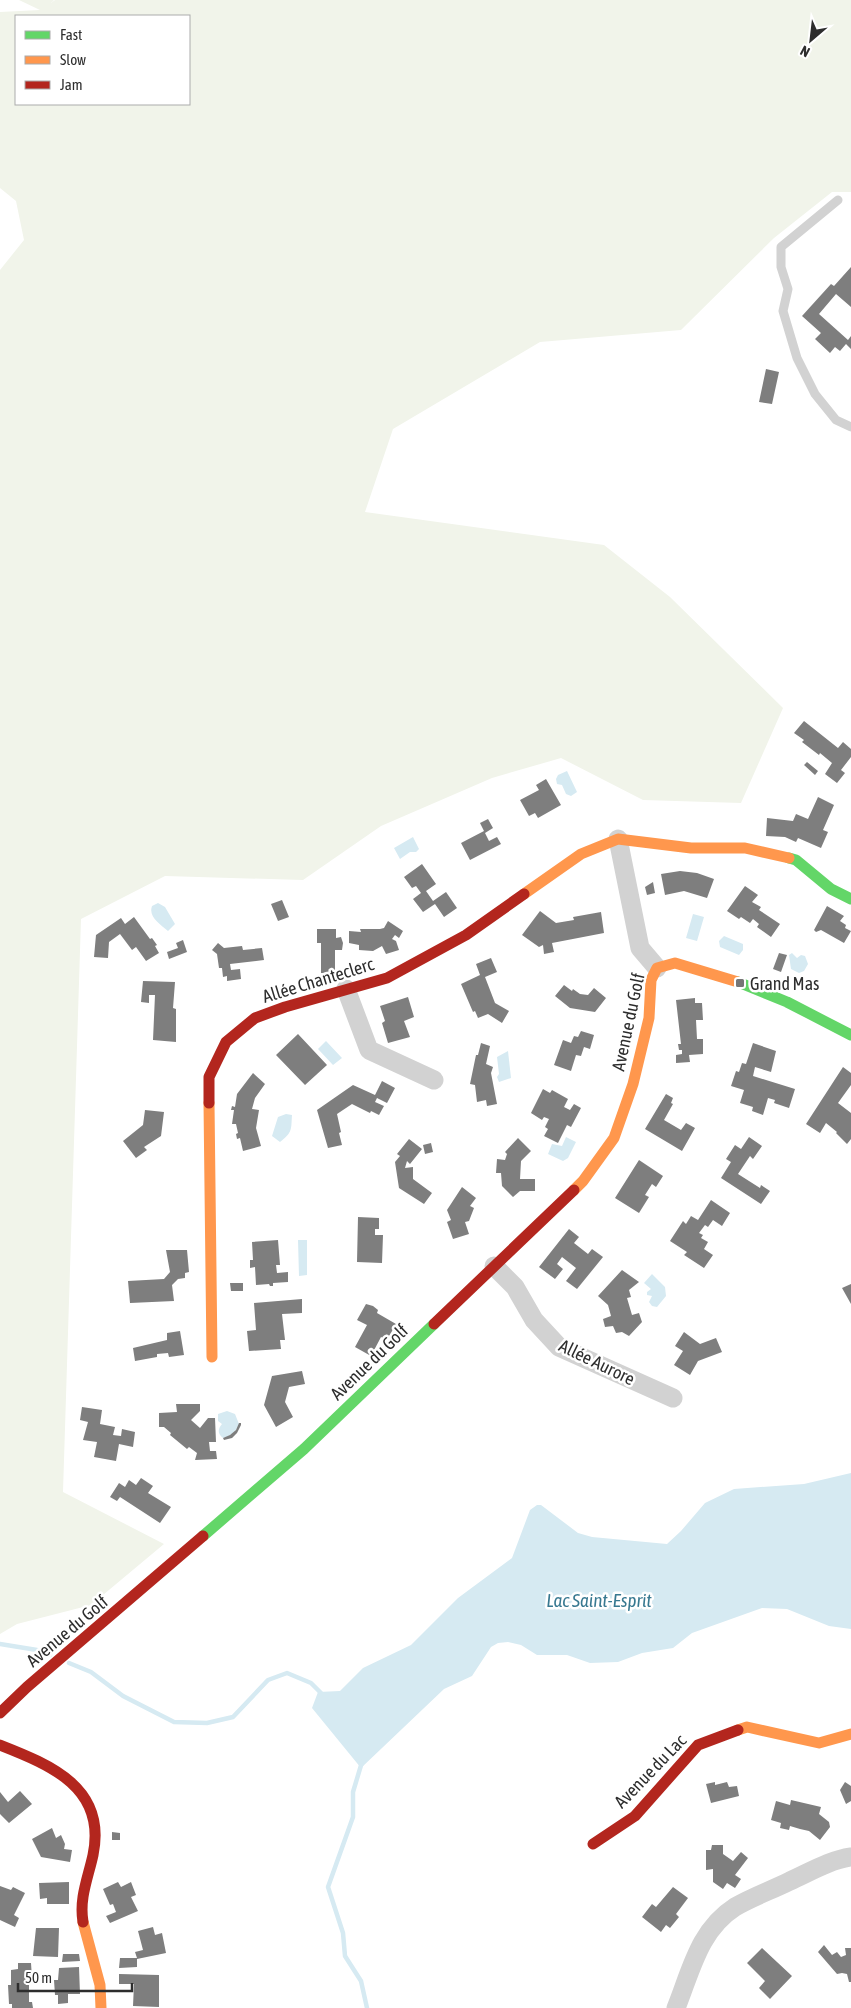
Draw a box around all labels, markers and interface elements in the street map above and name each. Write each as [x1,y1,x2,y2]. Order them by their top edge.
legend [15,15,190,105]
north arrow [786,15,836,65]
text: Fast [60,26,82,43]
text: N [797,42,812,60]
text: Slow [60,51,86,68]
text: Jam [60,76,83,93]
street label: Allée Chanteclerc [260,953,377,1007]
street label: Avenue du Golf [607,971,649,1073]
place label: Grand Mas [750,973,819,994]
marker: Grand Mas [734,977,746,989]
street label: Avenue du Golf [326,1320,412,1404]
street label: Allée Aurore [556,1335,638,1389]
water label: Lac Saint-Esprit [546,1589,652,1611]
street label: Avenue du Golf [22,1591,112,1671]
street label: Avenue du Lac [610,1730,690,1812]
scale bar [18,1960,131,1992]
text: 50 m [25,1969,52,1986]

